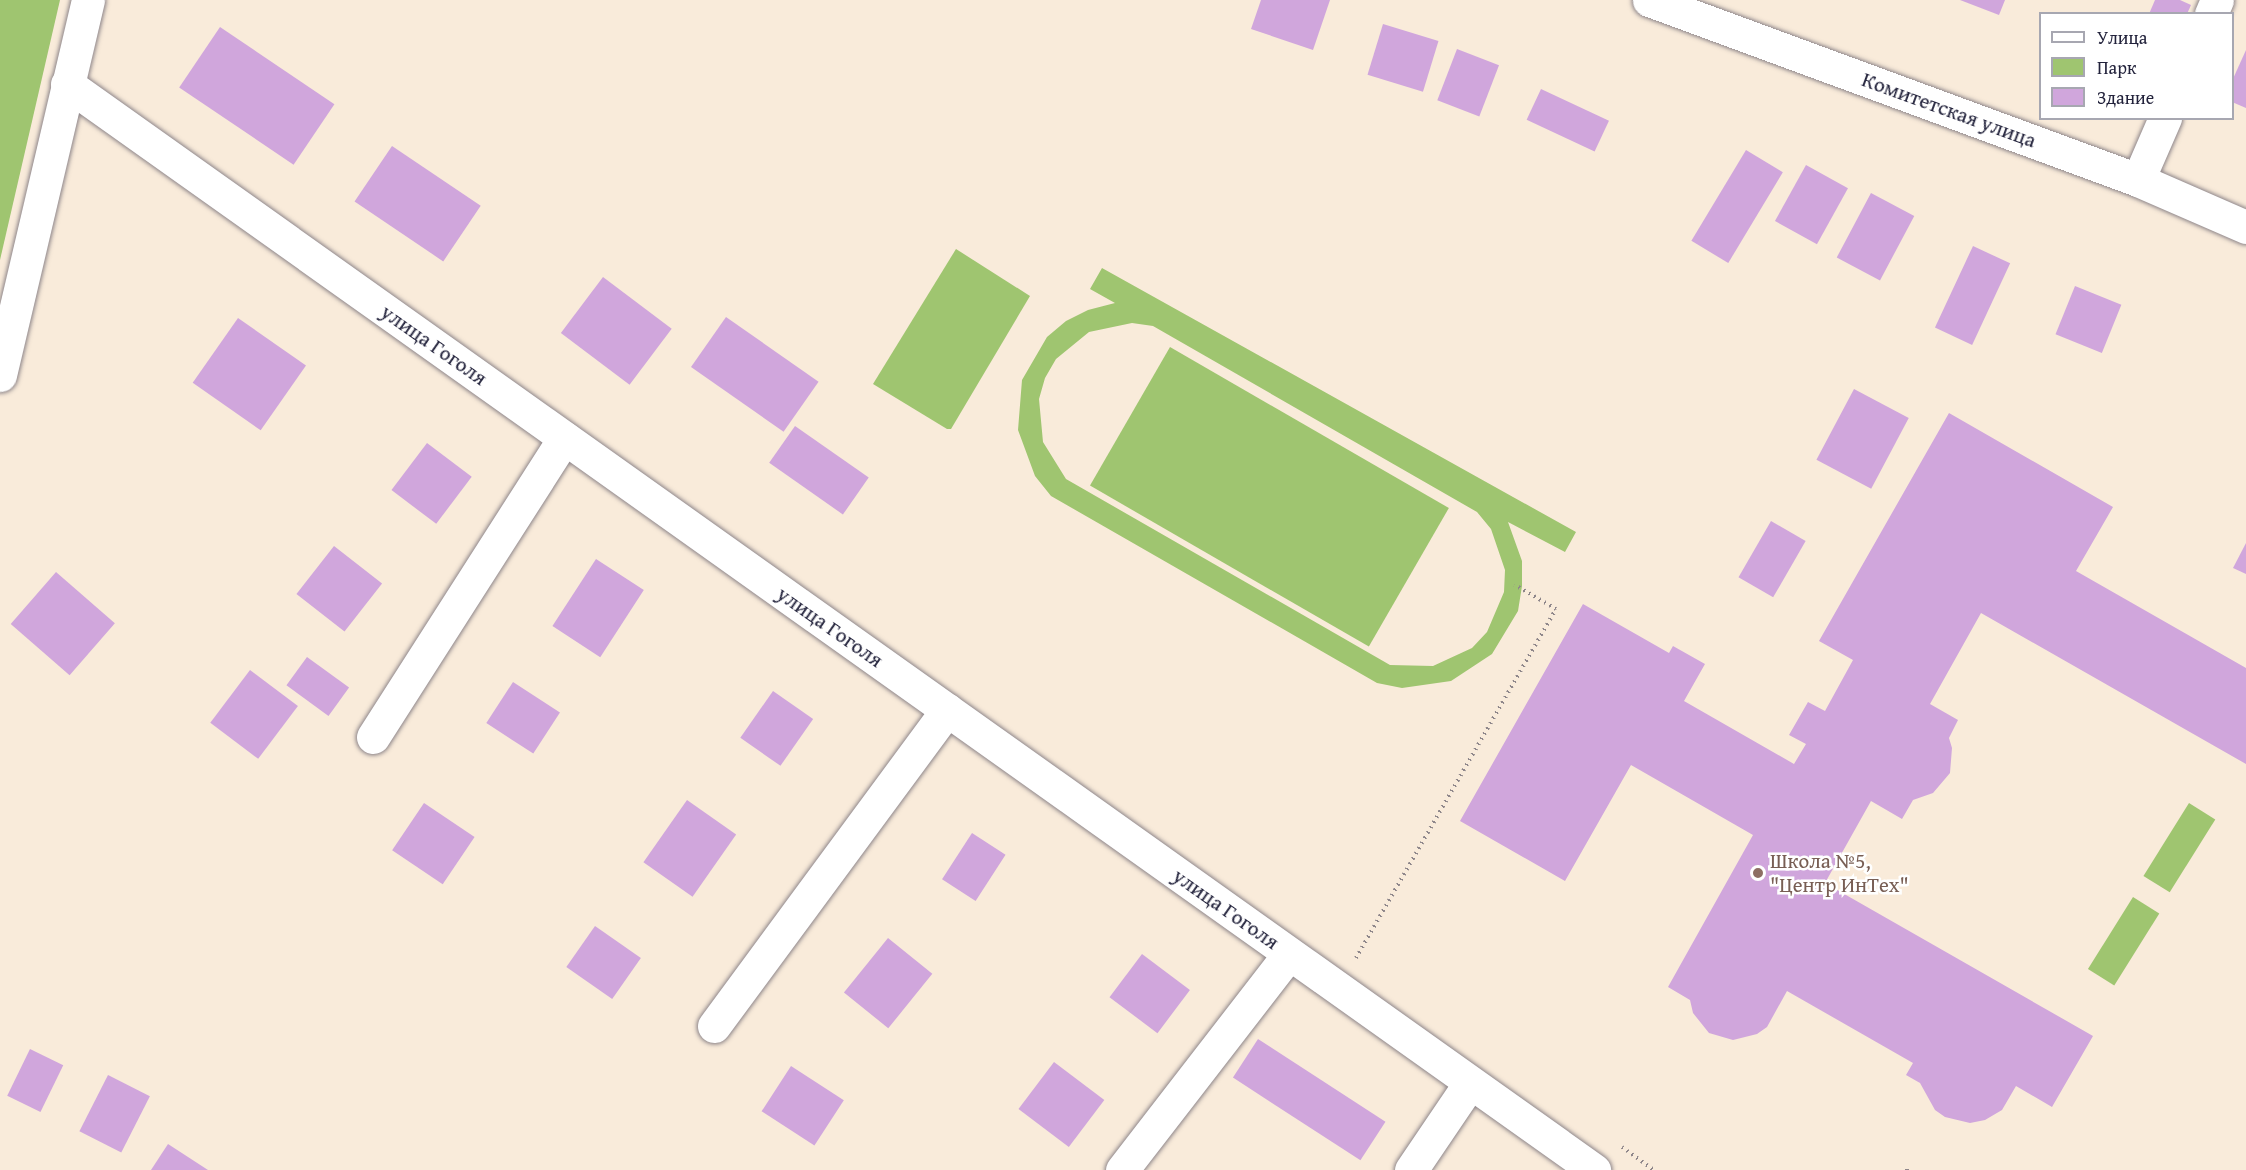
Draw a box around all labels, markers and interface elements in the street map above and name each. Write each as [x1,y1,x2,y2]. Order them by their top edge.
legend [2039,12,2234,120]
text: Улица [2097,24,2147,51]
text: Парк [2097,54,2136,81]
street label: Комитетская улица [1858,67,2040,153]
text: Здание [2097,84,2154,111]
street label: улица Гоголя [376,299,492,391]
street label: улица Гоголя [772,581,888,673]
place label: Школа №5, "Центр ИнТех" [1770,848,1909,898]
street label: улица Гоголя [1168,863,1284,955]
marker: Школа №5, "Центр ИнТех" [1751,866,1765,880]

